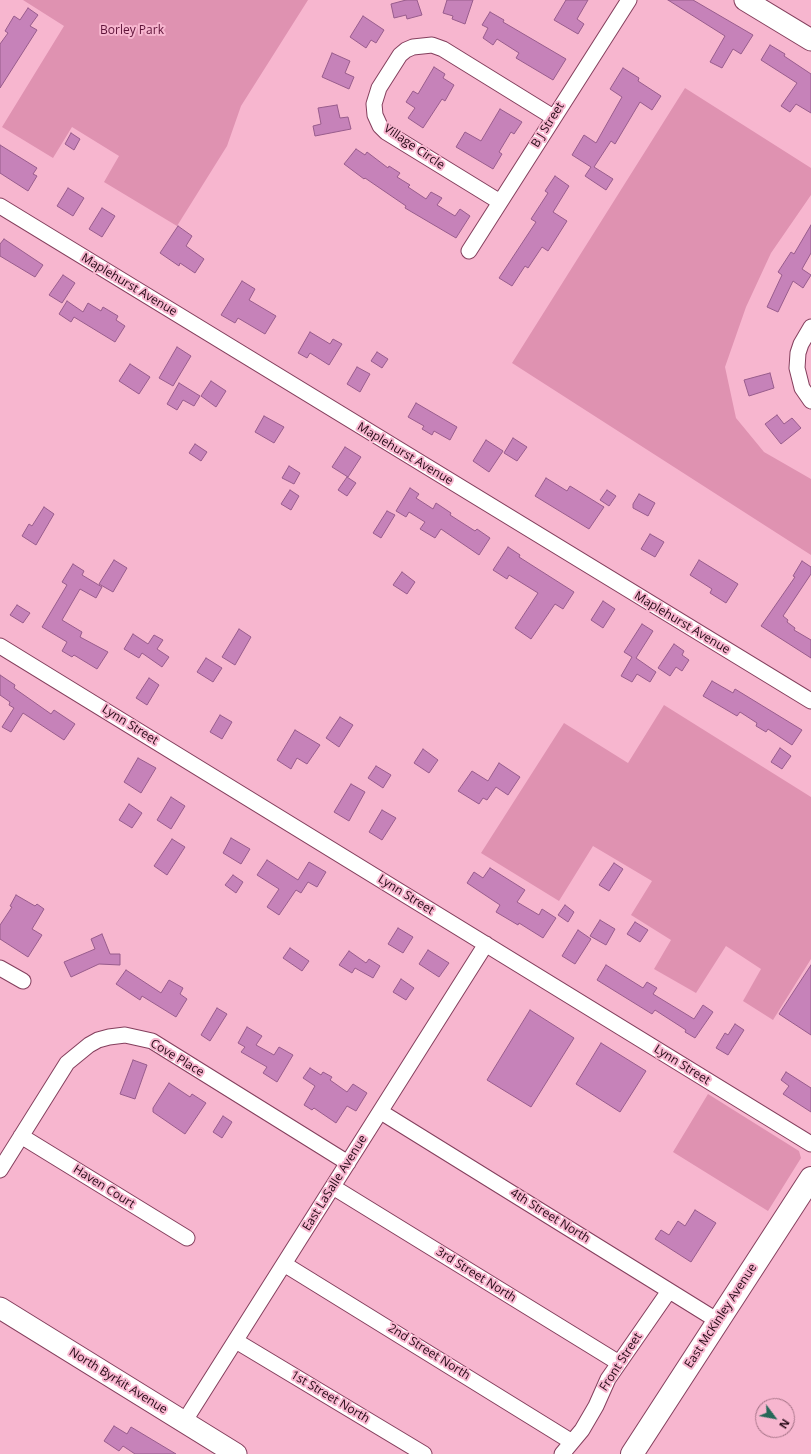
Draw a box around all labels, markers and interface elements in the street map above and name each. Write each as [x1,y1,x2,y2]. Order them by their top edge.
park label: Borley Park [100,24,164,38]
street label: B J Street [528,100,568,150]
street label: Village Circle [381,121,447,173]
street label: Maplehurst Avenue [79,251,179,319]
street label: Maplehurst Avenue [355,420,455,488]
street label: Maplehurst Avenue [632,589,732,657]
street label: Lynn Street [99,702,161,748]
street label: Lynn Street [375,872,437,918]
street label: Cove Place [148,1036,206,1080]
street label: Lynn Street [651,1042,713,1088]
street label: East LaSalle Avenue [300,1132,370,1234]
street label: Haven Court [70,1162,138,1212]
street label: 4th Street North [508,1186,592,1246]
street label: 3rd Street North [433,1245,519,1305]
street label: East McKinley Avenue [682,1261,760,1371]
street label: 2nd Street North [385,1321,473,1383]
street label: Front Street [597,1330,645,1394]
street label: North Byrkit Avenue [66,1345,170,1417]
street label: 1st Street North [288,1368,372,1426]
north arrow [755,1398,795,1438]
text: N [776,1416,793,1432]

